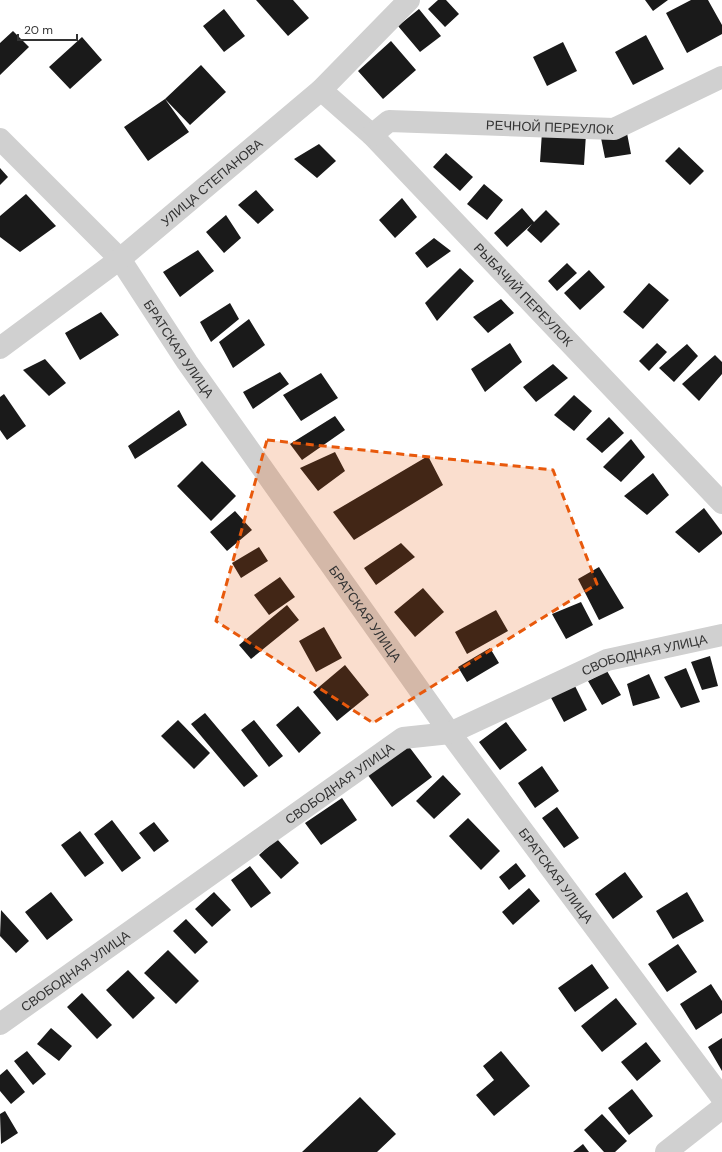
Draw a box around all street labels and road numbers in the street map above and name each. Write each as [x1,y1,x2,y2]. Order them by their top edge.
street label: РЕЧНОЙ ПЕРЕУЛОК [486,116,614,137]
street label: УЛИЦА СТЕПАНОВА [157,134,266,230]
street label: РЫБАЧИЙ ПЕРЕУЛОК [470,239,577,350]
street label: БРАТСКАЯ УЛИЦА [140,296,218,401]
street label: БРАТСКАЯ УЛИЦА [325,562,406,665]
street label: СВОБОДНАЯ УЛИЦА [579,630,709,679]
street label: СВОБОДНАЯ УЛИЦА [281,739,397,828]
street label: БРАТСКАЯ УЛИЦА [515,824,597,927]
street label: СВОБОДНАЯ УЛИЦА [17,926,133,1015]

